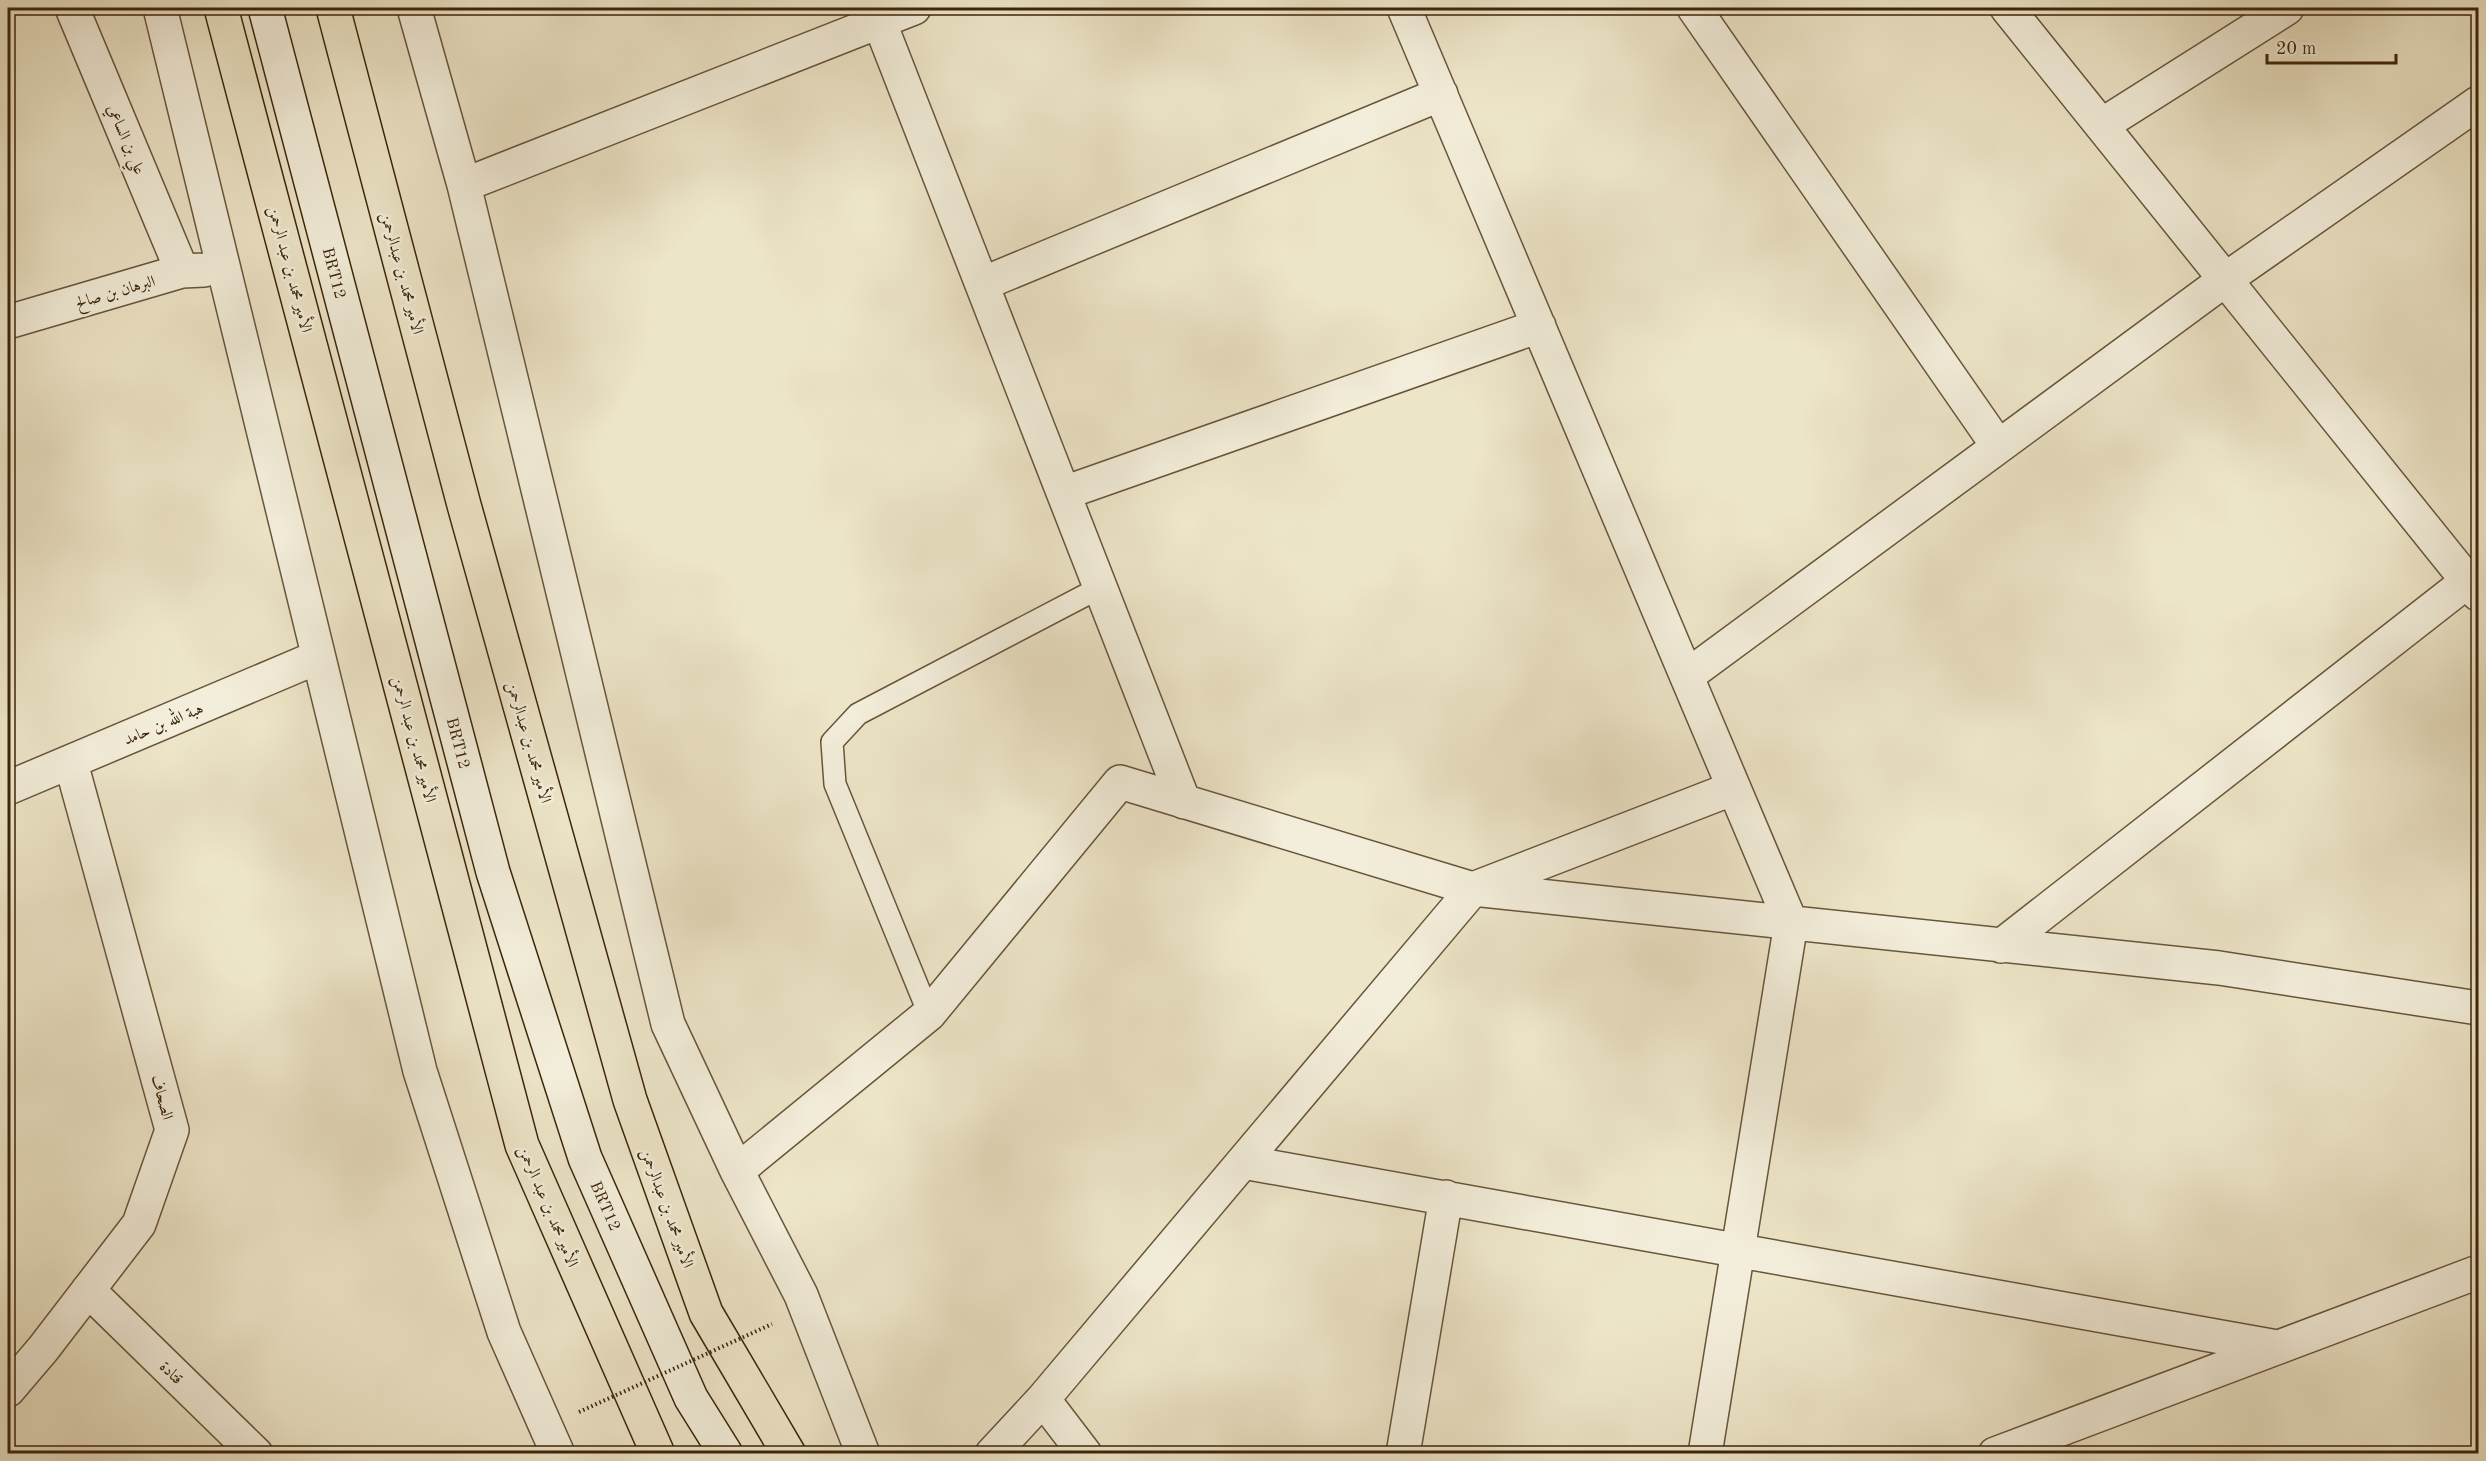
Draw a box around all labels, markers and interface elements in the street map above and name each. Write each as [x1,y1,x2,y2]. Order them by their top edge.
scale bar [2267,27,2396,65]
text: 20 m [2276,40,2316,58]
street label: علي بن الساعي [98,103,147,179]
street label: الأمير محمد بن عبد الرحمن [263,203,318,335]
street label: الأمير محمد بن عبدالرحمن [375,210,430,337]
street label: BRT12 [319,246,347,301]
street label: البرهان بن صالح [74,274,158,316]
street label: الأمير محمد بن عبد الرحمن [387,673,442,805]
street label: الأمير محمد بن عبدالرحمن [501,679,558,806]
street label: هبة الله بن حامد [119,695,206,750]
street label: BRT12 [443,716,471,771]
street label: الصحاف [147,1073,175,1122]
street label: الأمير محمد بن عبد الرحمن [513,1142,585,1271]
street label: الأمير محمد بن عبدالرحمن [635,1145,700,1271]
street label: BRT12 [586,1179,622,1234]
street label: قتادة [156,1359,185,1388]

